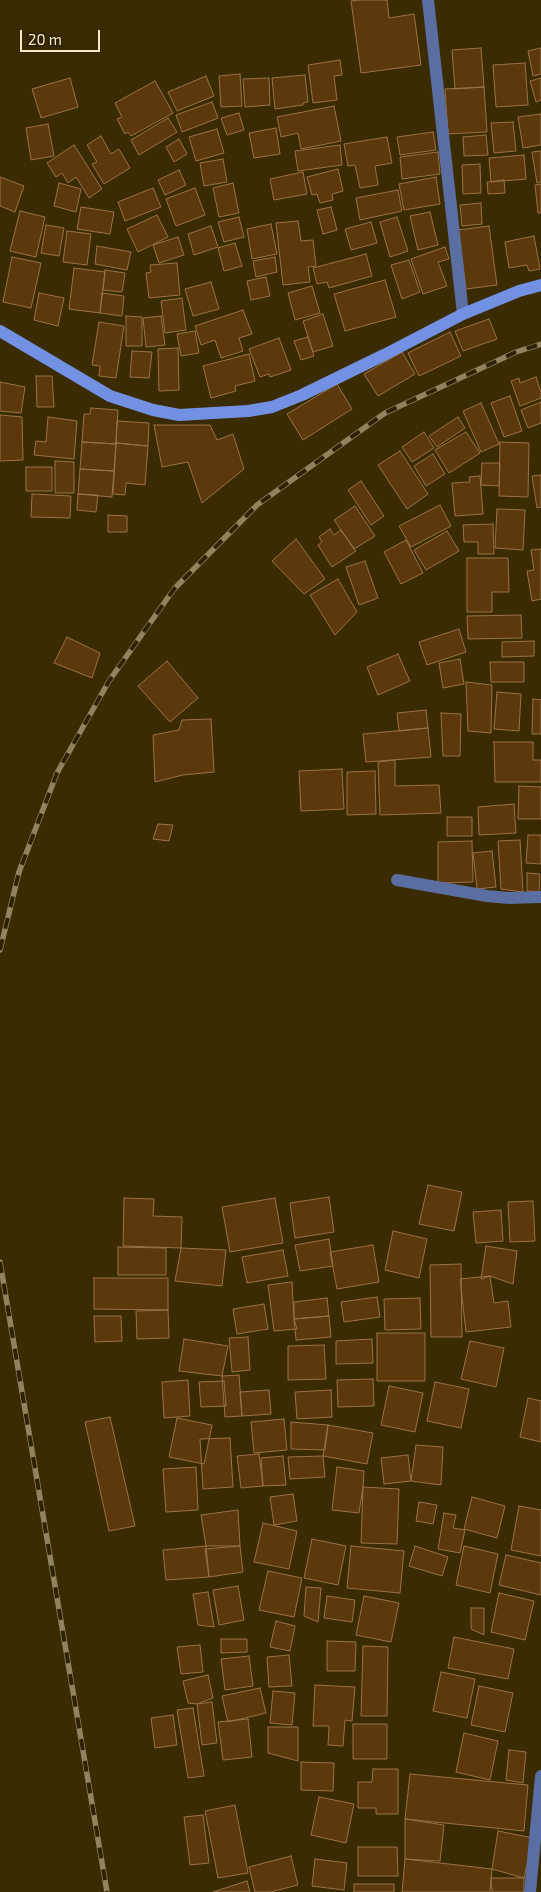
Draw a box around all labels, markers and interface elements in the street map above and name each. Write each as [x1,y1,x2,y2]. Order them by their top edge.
scale bar [22,20,102,52]
text: 20 m [28,30,62,48]

